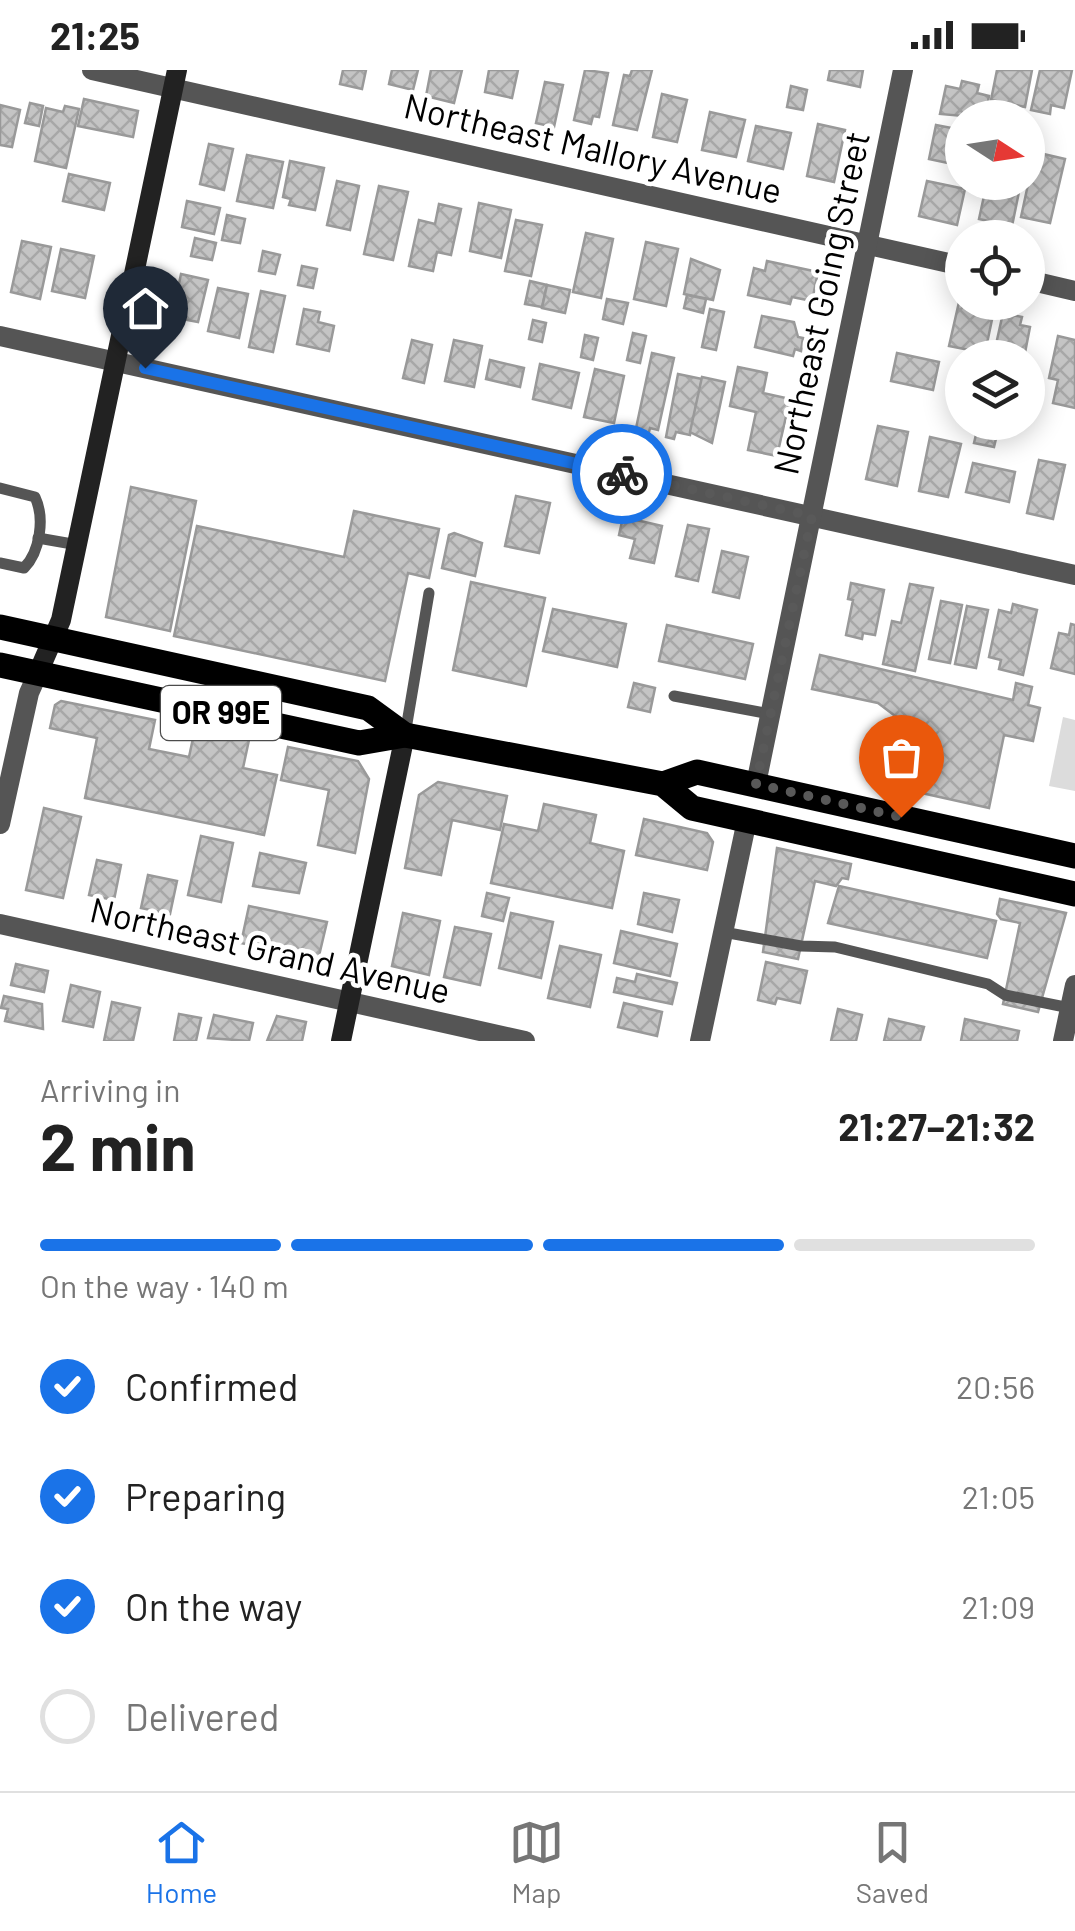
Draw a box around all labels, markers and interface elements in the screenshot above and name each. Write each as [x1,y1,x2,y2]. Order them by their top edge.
text: 21:25 [50,12,140,58]
street label: Northeast Mallory Avenue [400,83,786,211]
north arrow [945,100,1045,200]
map controls [945,100,1045,440]
street label: Northeast Going Street [763,127,877,478]
button: locate [945,220,1045,320]
pin [103,266,188,369]
icon: home [118,281,173,336]
button: layers [945,340,1045,440]
courier [572,424,672,524]
icon: bike [595,447,650,502]
road number: OR 99E [161,686,281,740]
pin [859,715,944,818]
icon: bag [874,730,929,785]
street label: Northeast Grand Avenue [86,887,455,1011]
text: Arriving in [40,1070,180,1108]
text: 21:27–21:32 [838,1103,1035,1149]
text: 2 min [40,1106,196,1184]
text: On the way · 140 m [40,1266,289,1304]
icon: check [40,1359,95,1414]
text: Confirmed [125,1363,298,1409]
text: 20:56 [956,1367,1035,1405]
icon: check [40,1469,95,1524]
text: Preparing [125,1473,286,1519]
text: 21:05 [962,1477,1035,1515]
icon: check [40,1579,95,1634]
text: On the way [125,1583,302,1629]
text: 21:09 [961,1587,1035,1625]
text: Delivered [125,1693,279,1739]
tab: Home [146,1815,217,1909]
tab: Map [509,1815,564,1909]
tab: Saved [856,1815,929,1909]

